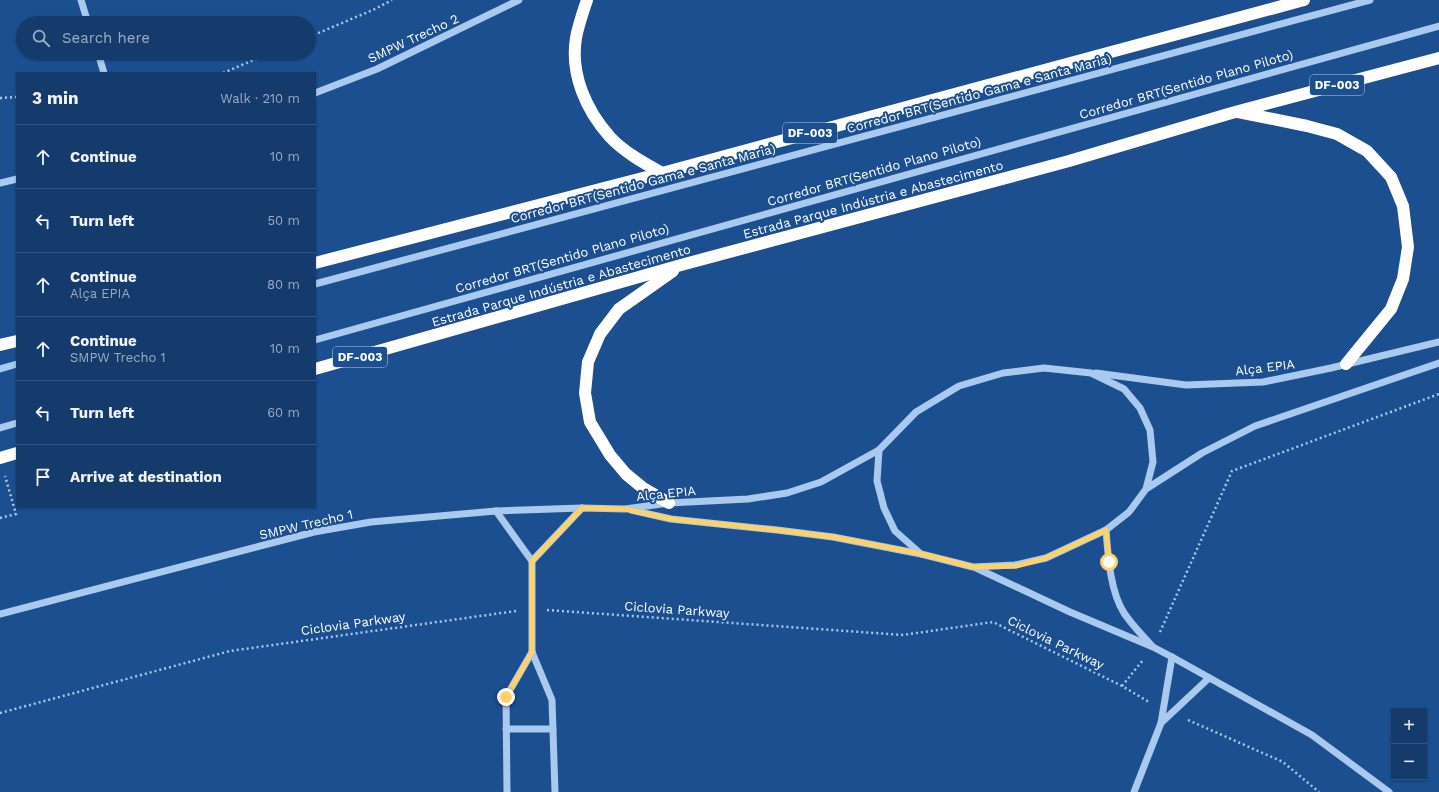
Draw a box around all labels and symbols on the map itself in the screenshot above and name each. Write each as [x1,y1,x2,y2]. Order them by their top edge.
street label: SMPW Trecho 2 [365,11,461,66]
street label: Corredor BRT(Sentido Plano Piloto) [1077,47,1295,122]
street label: Corredor BRT(Sentido Gama e Santa Maria) [845,51,1113,136]
road number: DF-003 [1310,75,1364,95]
road number: DF-003 [783,123,837,143]
street label: Corredor BRT(Sentido Plano Piloto) [765,134,983,209]
street label: Corredor BRT(Sentido Gama e Santa Maria) [509,141,777,226]
street label: Estrada Parque Indústria e Abastecimento [741,157,1005,242]
street label: Corredor BRT(Sentido Plano Piloto) [453,221,671,296]
street label: Estrada Parque Indústria e Abastecimento [430,241,693,330]
road number: DF-003 [333,347,387,367]
street label: Alça EPIA [1234,356,1296,379]
street label: Alça EPIA [635,483,697,504]
street label: SMPW Trecho 1 [258,506,354,543]
route start [1100,553,1118,571]
street label: Ciclovia Parkway [624,598,730,621]
street label: Ciclovia Parkway [300,609,407,638]
street label: Ciclovia Parkway [1005,613,1107,672]
route end [497,688,515,706]

